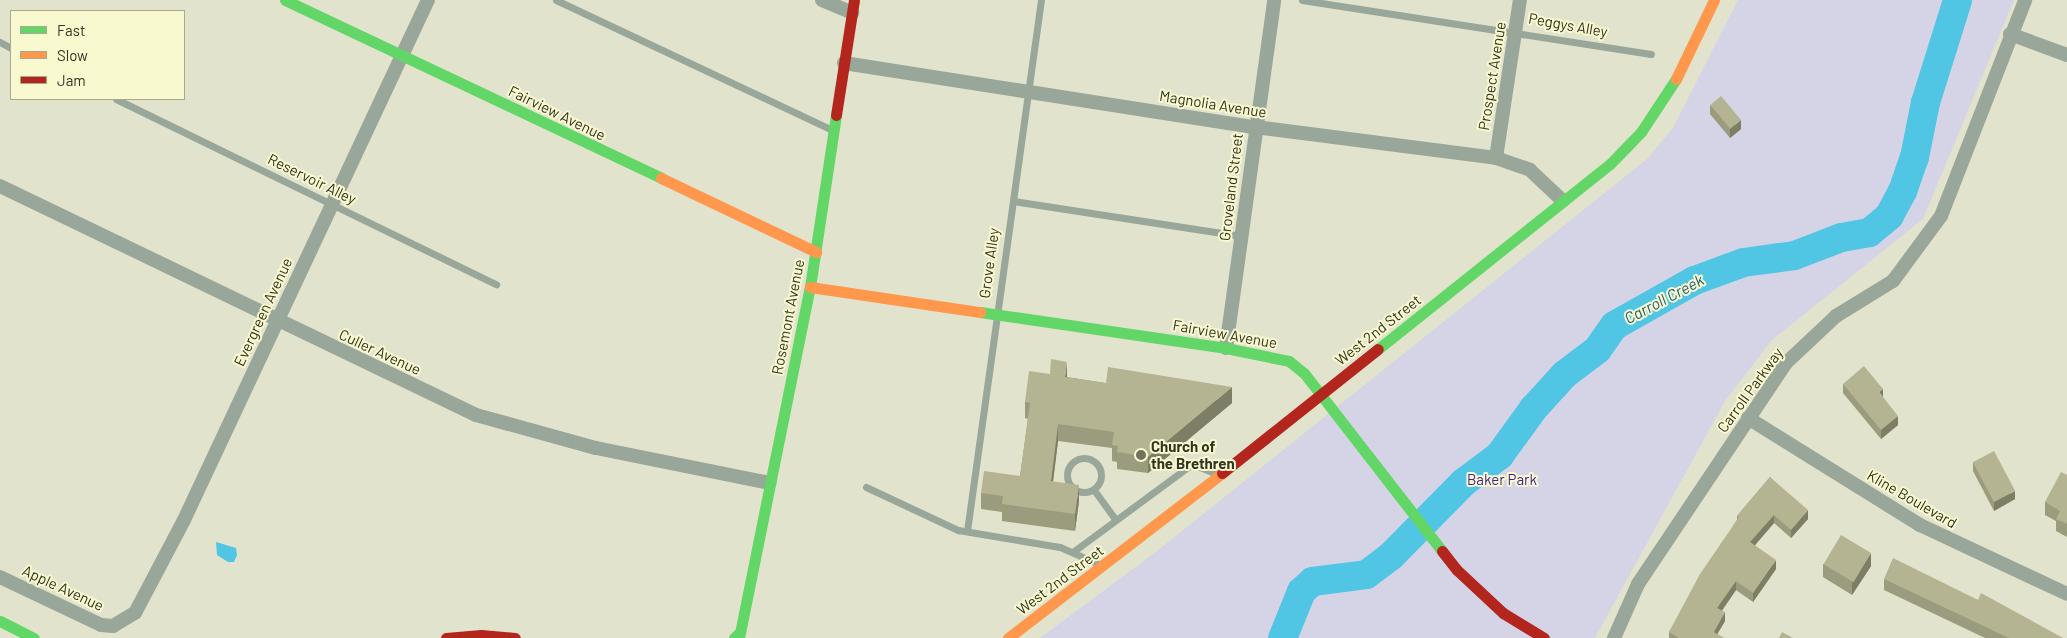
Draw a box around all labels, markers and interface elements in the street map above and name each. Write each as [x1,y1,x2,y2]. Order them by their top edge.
street label: Peggys Alley [1527,9,1609,41]
legend [10,10,185,100]
street label: Prospect Avenue [1475,20,1509,132]
text: Fast [57,21,85,39]
text: Slow [57,46,88,64]
text: Jam [57,71,86,89]
street label: Fairview Avenue [506,82,608,144]
street label: Magnolia Avenue [1158,87,1268,121]
street label: Groveland Street [1215,132,1247,242]
street label: Reservoir Alley [265,150,359,208]
street label: Grove Alley [975,227,1003,299]
street label: Evergreen Avenue [230,255,296,369]
street label: Rosemont Avenue [768,258,808,376]
water label: Carroll Creek [1621,270,1707,328]
street label: West 2nd Street [1331,291,1425,369]
street label: Fairview Avenue [1171,316,1279,352]
street label: Culler Avenue [336,325,424,379]
street label: Carroll Parkway [1713,344,1787,436]
place label: Church of the Brethren [1151,437,1235,472]
marker: Church of the Brethren [1135,449,1147,461]
street label: Kline Boulevard [1864,466,1960,532]
park label: Baker Park [1467,471,1537,489]
street label: West 2nd Street [1013,541,1107,619]
street label: Apple Avenue [19,561,107,615]

